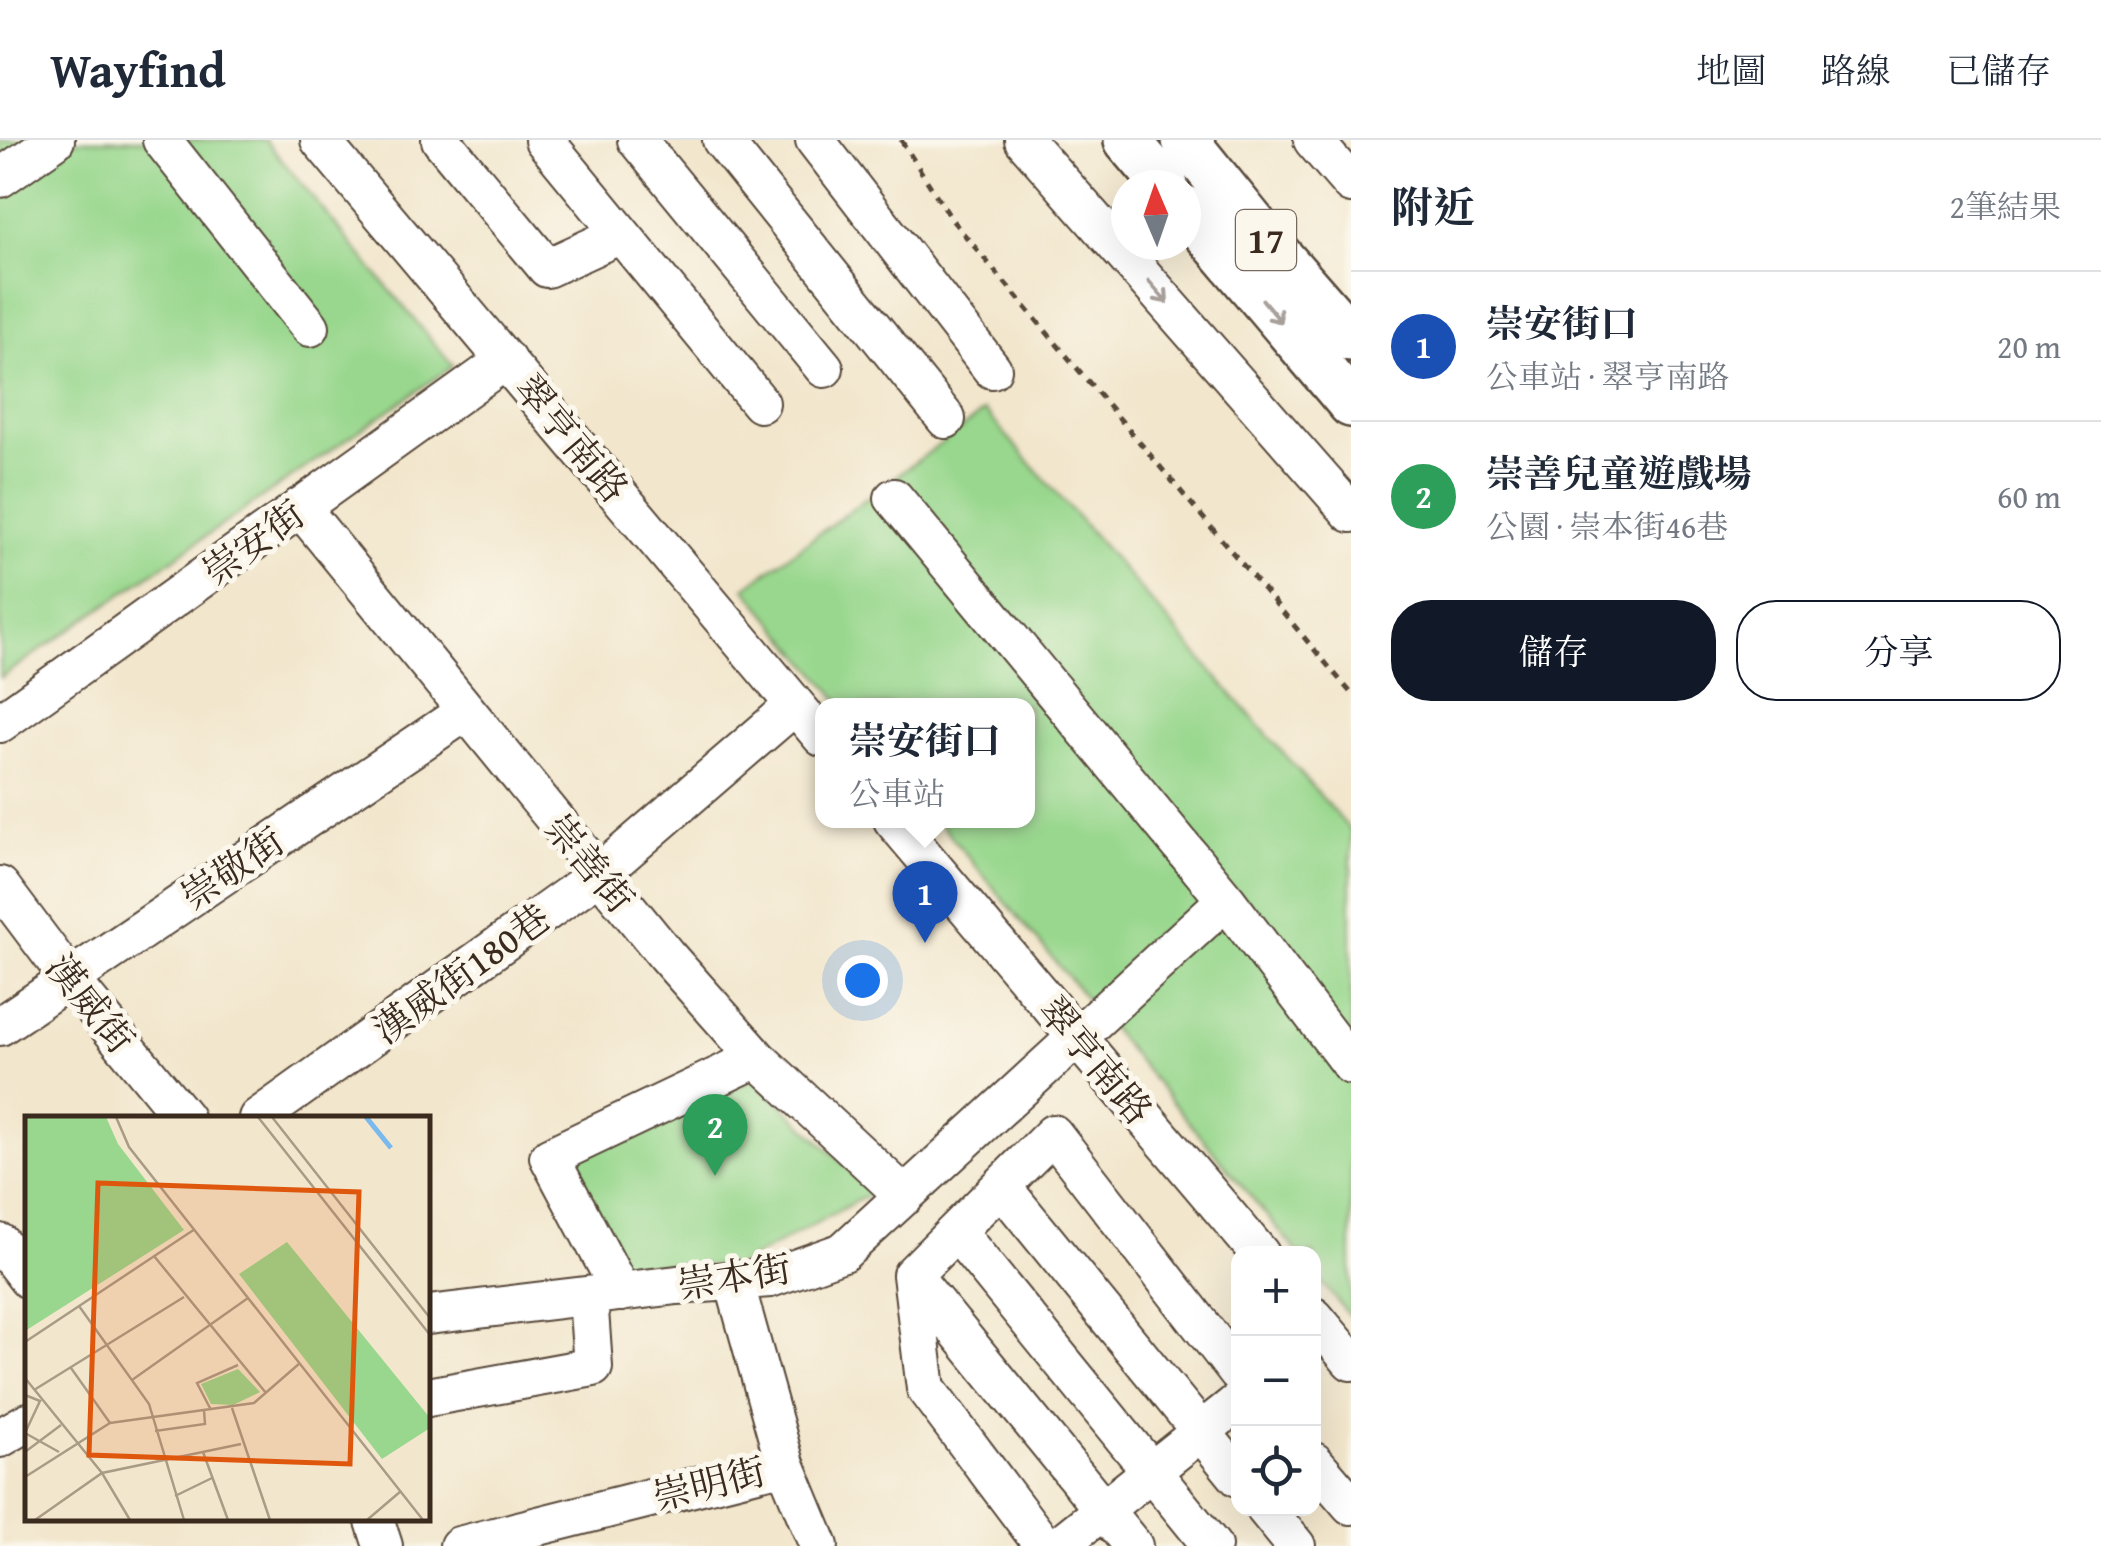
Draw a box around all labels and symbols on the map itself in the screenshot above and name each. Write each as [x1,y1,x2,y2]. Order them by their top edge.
north arrow [1111,170,1201,260]
road number: 17 [1236,210,1296,270]
one-way arrow [1146,279,1169,304]
one-way arrow [1260,297,1282,323]
street label: 翠亨南路 [502,362,642,514]
street label: 崇安街 [190,486,316,598]
street label: 崇善街 [532,801,648,925]
street label: 崇敬街 [169,813,295,923]
pin: 1 [892,860,958,943]
street label: 漢威街180巷 [361,890,561,1056]
street label: 漢威街 [33,941,149,1065]
your location [837,955,888,1006]
street label: 翠亨南路 [1026,984,1166,1136]
pin: 2 [682,1094,748,1176]
inset map [25,1116,430,1521]
street label: 崇本街 [673,1239,795,1313]
street label: 崇明街 [647,1442,771,1524]

